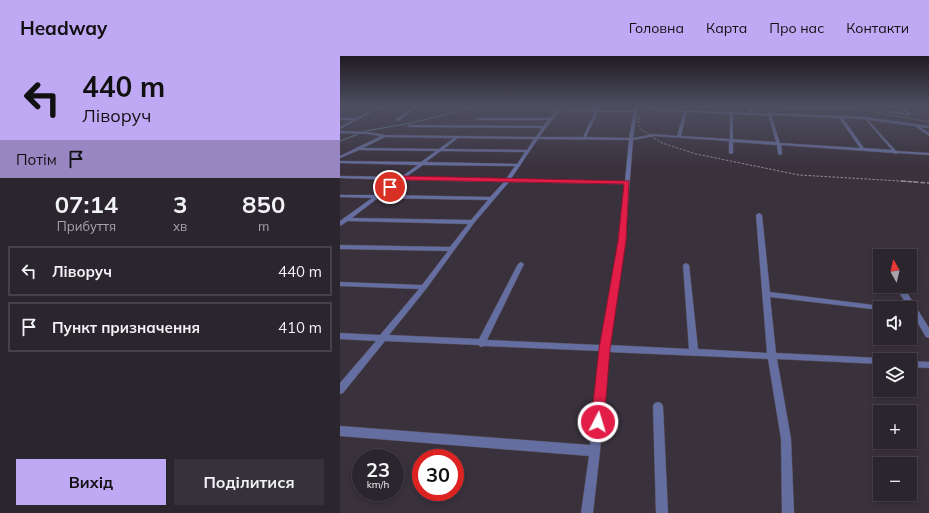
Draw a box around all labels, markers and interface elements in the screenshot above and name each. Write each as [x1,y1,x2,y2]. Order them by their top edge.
text: Headway [20,16,107,40]
text: Головна [629,19,684,37]
text: Карта [706,19,747,37]
text: Про нас [769,19,824,37]
text: Контакти [846,19,909,37]
text: 440 m [82,69,165,104]
icon: left [16,72,68,124]
text: Ліворуч [82,104,151,127]
icon: arrive [65,148,87,170]
text: Потім [16,150,57,169]
pin [373,170,407,204]
icon: arrive [379,176,401,198]
text: 07:14 [55,189,118,219]
text: 3 [173,189,187,219]
text: 850 [242,189,285,219]
text: Прибуття [57,218,116,234]
text: хв [173,218,187,234]
text: m [258,218,269,234]
north arrow [873,249,917,293]
map controls [873,249,917,501]
icon: left [18,260,40,282]
text: Ліворуч [52,262,112,281]
text: 440 m [278,262,322,281]
button: sound [873,301,917,345]
icon: arrive [18,316,40,338]
text: Пункт призначення [52,318,200,337]
text: 410 m [278,318,322,337]
button: layers [873,353,917,397]
position arrow [577,401,619,443]
button: + [873,405,917,449]
speed limit sign: 30 [412,449,464,501]
text: 23 [366,457,390,482]
button: − [873,457,917,501]
button: Вихід [16,459,166,505]
button: Поділитися [174,459,324,505]
text: km/h [367,478,389,491]

